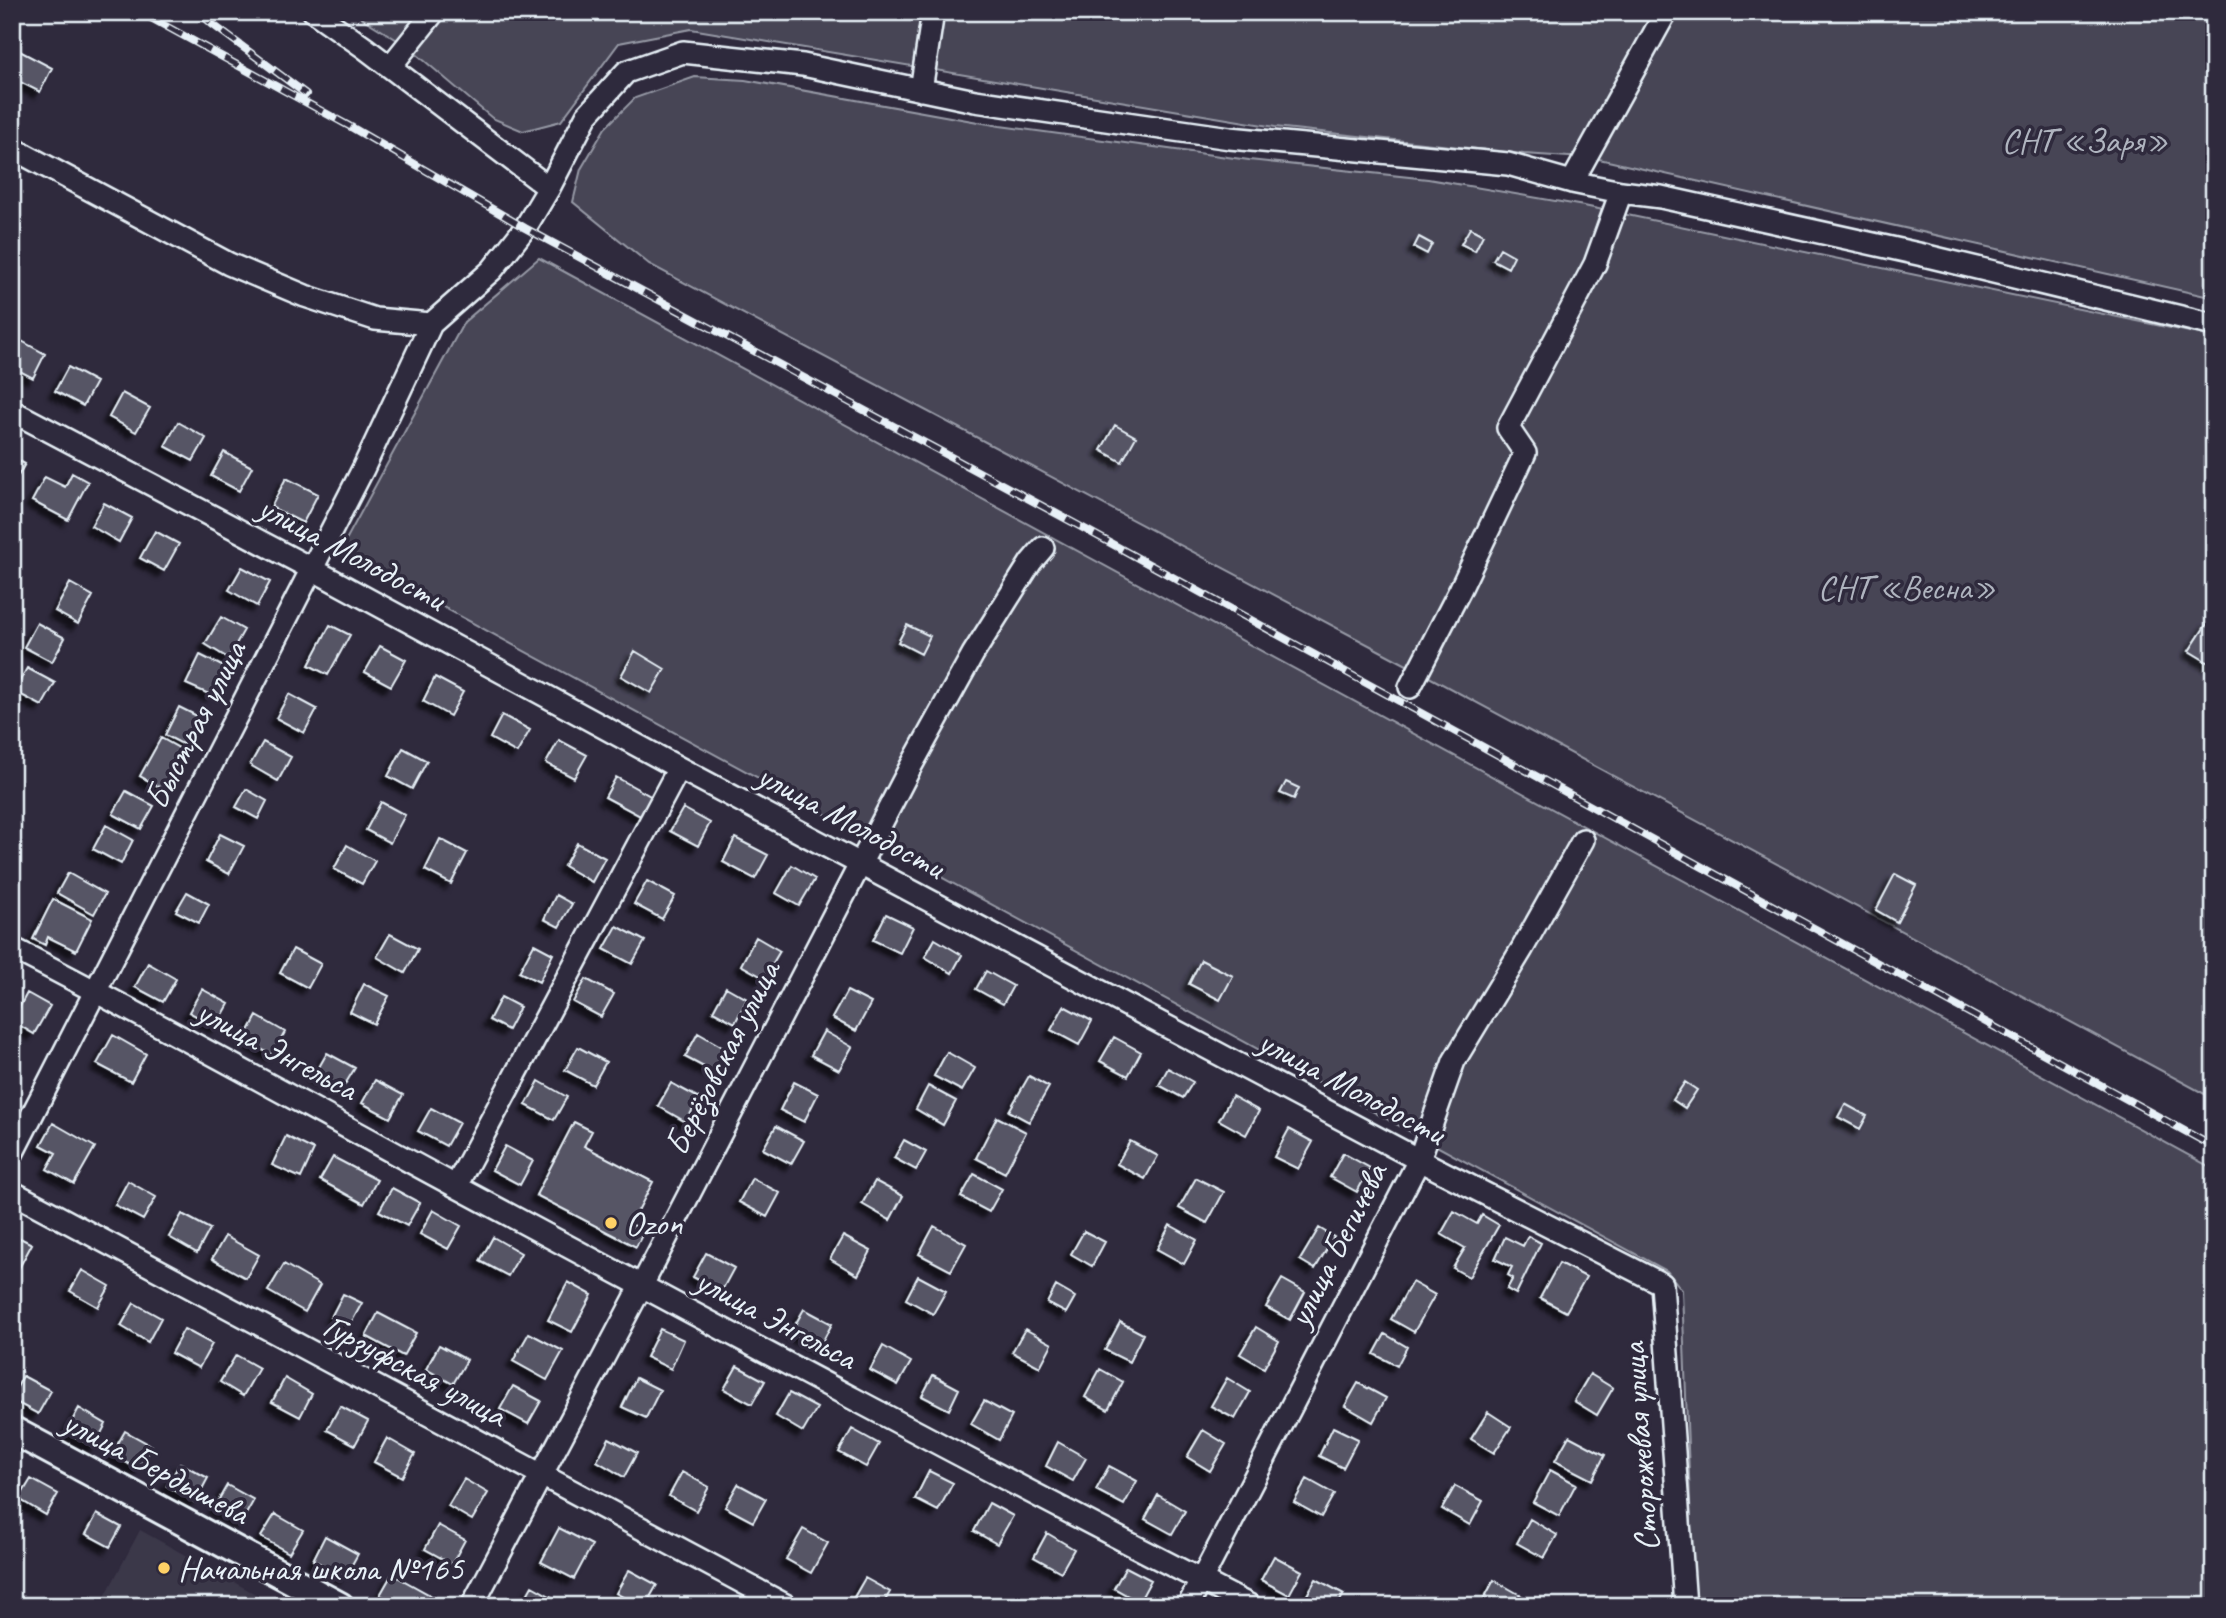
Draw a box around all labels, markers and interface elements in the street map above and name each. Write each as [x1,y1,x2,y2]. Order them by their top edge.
park label: СНТ «Заря» [2002,118,2169,163]
street label: улица Молодости [249,484,455,622]
park label: СНТ «Весна» [1818,565,1996,610]
street label: Быстрая улица [133,632,257,817]
street label: улица Молодости [748,752,954,890]
street label: Берёзовская улица [654,951,791,1163]
street label: улица Энгельса [187,988,367,1112]
street label: улица Молодости [1249,1018,1455,1156]
street label: улица Бегичева [1276,1153,1399,1336]
place label: Ozon [625,1201,683,1246]
marker: Ozon [603,1215,619,1231]
street label: улица Энгельса [686,1257,866,1381]
street label: Гурзуфская улица [316,1303,517,1438]
street label: Сторожевая улица [1610,1339,1670,1553]
street label: улица Бердышева [53,1398,259,1536]
place label: Начальная школа №165 [178,1546,466,1591]
marker: Начальная школа №165 [156,1560,172,1576]

